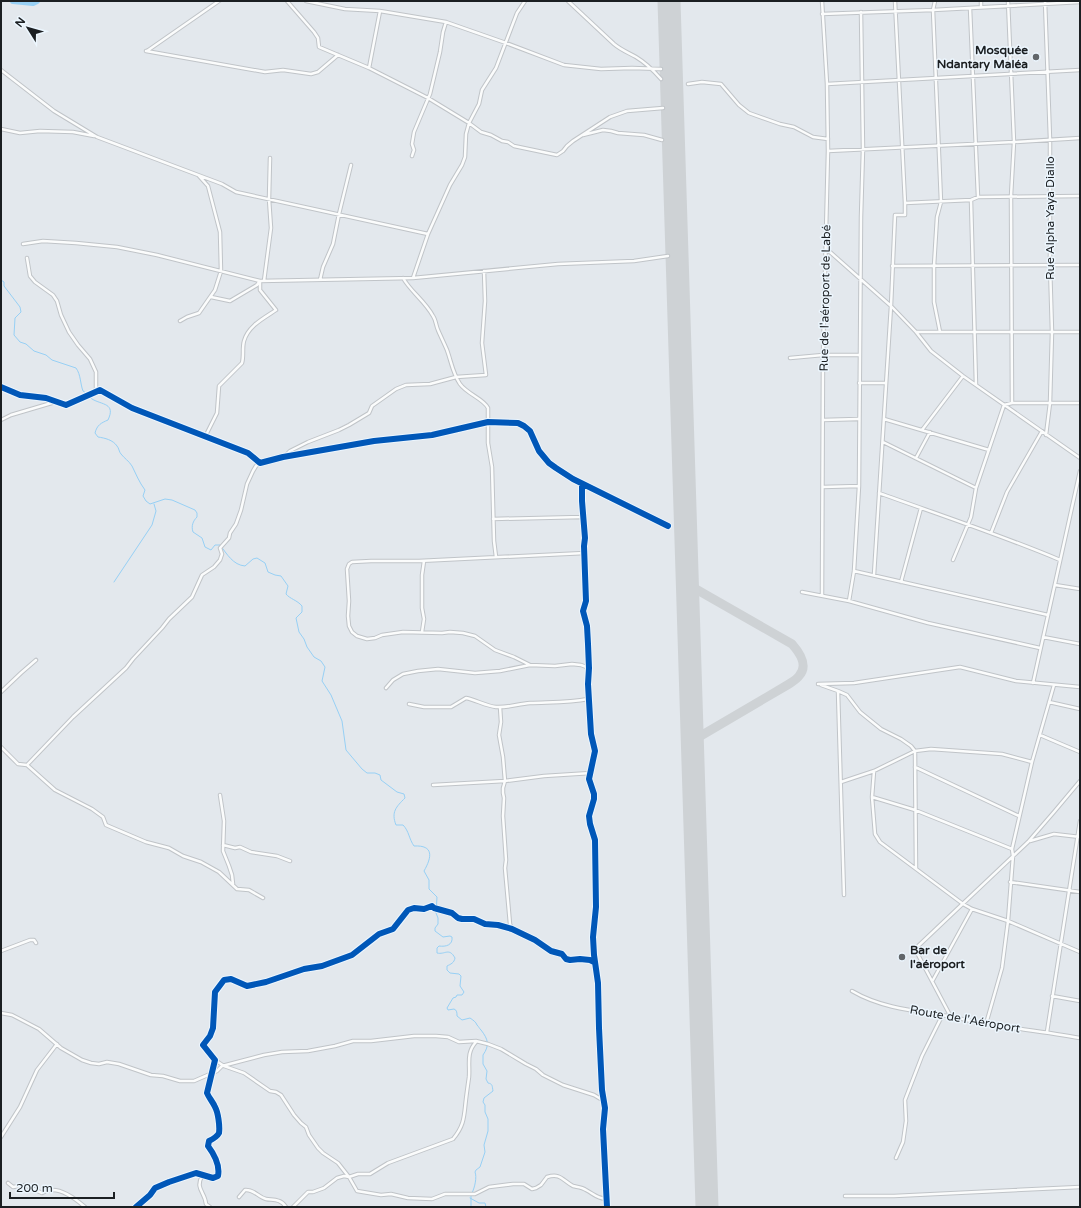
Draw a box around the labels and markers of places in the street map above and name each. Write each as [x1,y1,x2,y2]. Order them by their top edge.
place label: Mosquée Ndantary Maléa [937,43,1028,72]
marker: Mosquée Ndantary Maléa [1031,52,1041,62]
place label: Bar de l'aéroport [910,943,965,972]
marker: Bar de l'aéroport [897,952,907,962]

